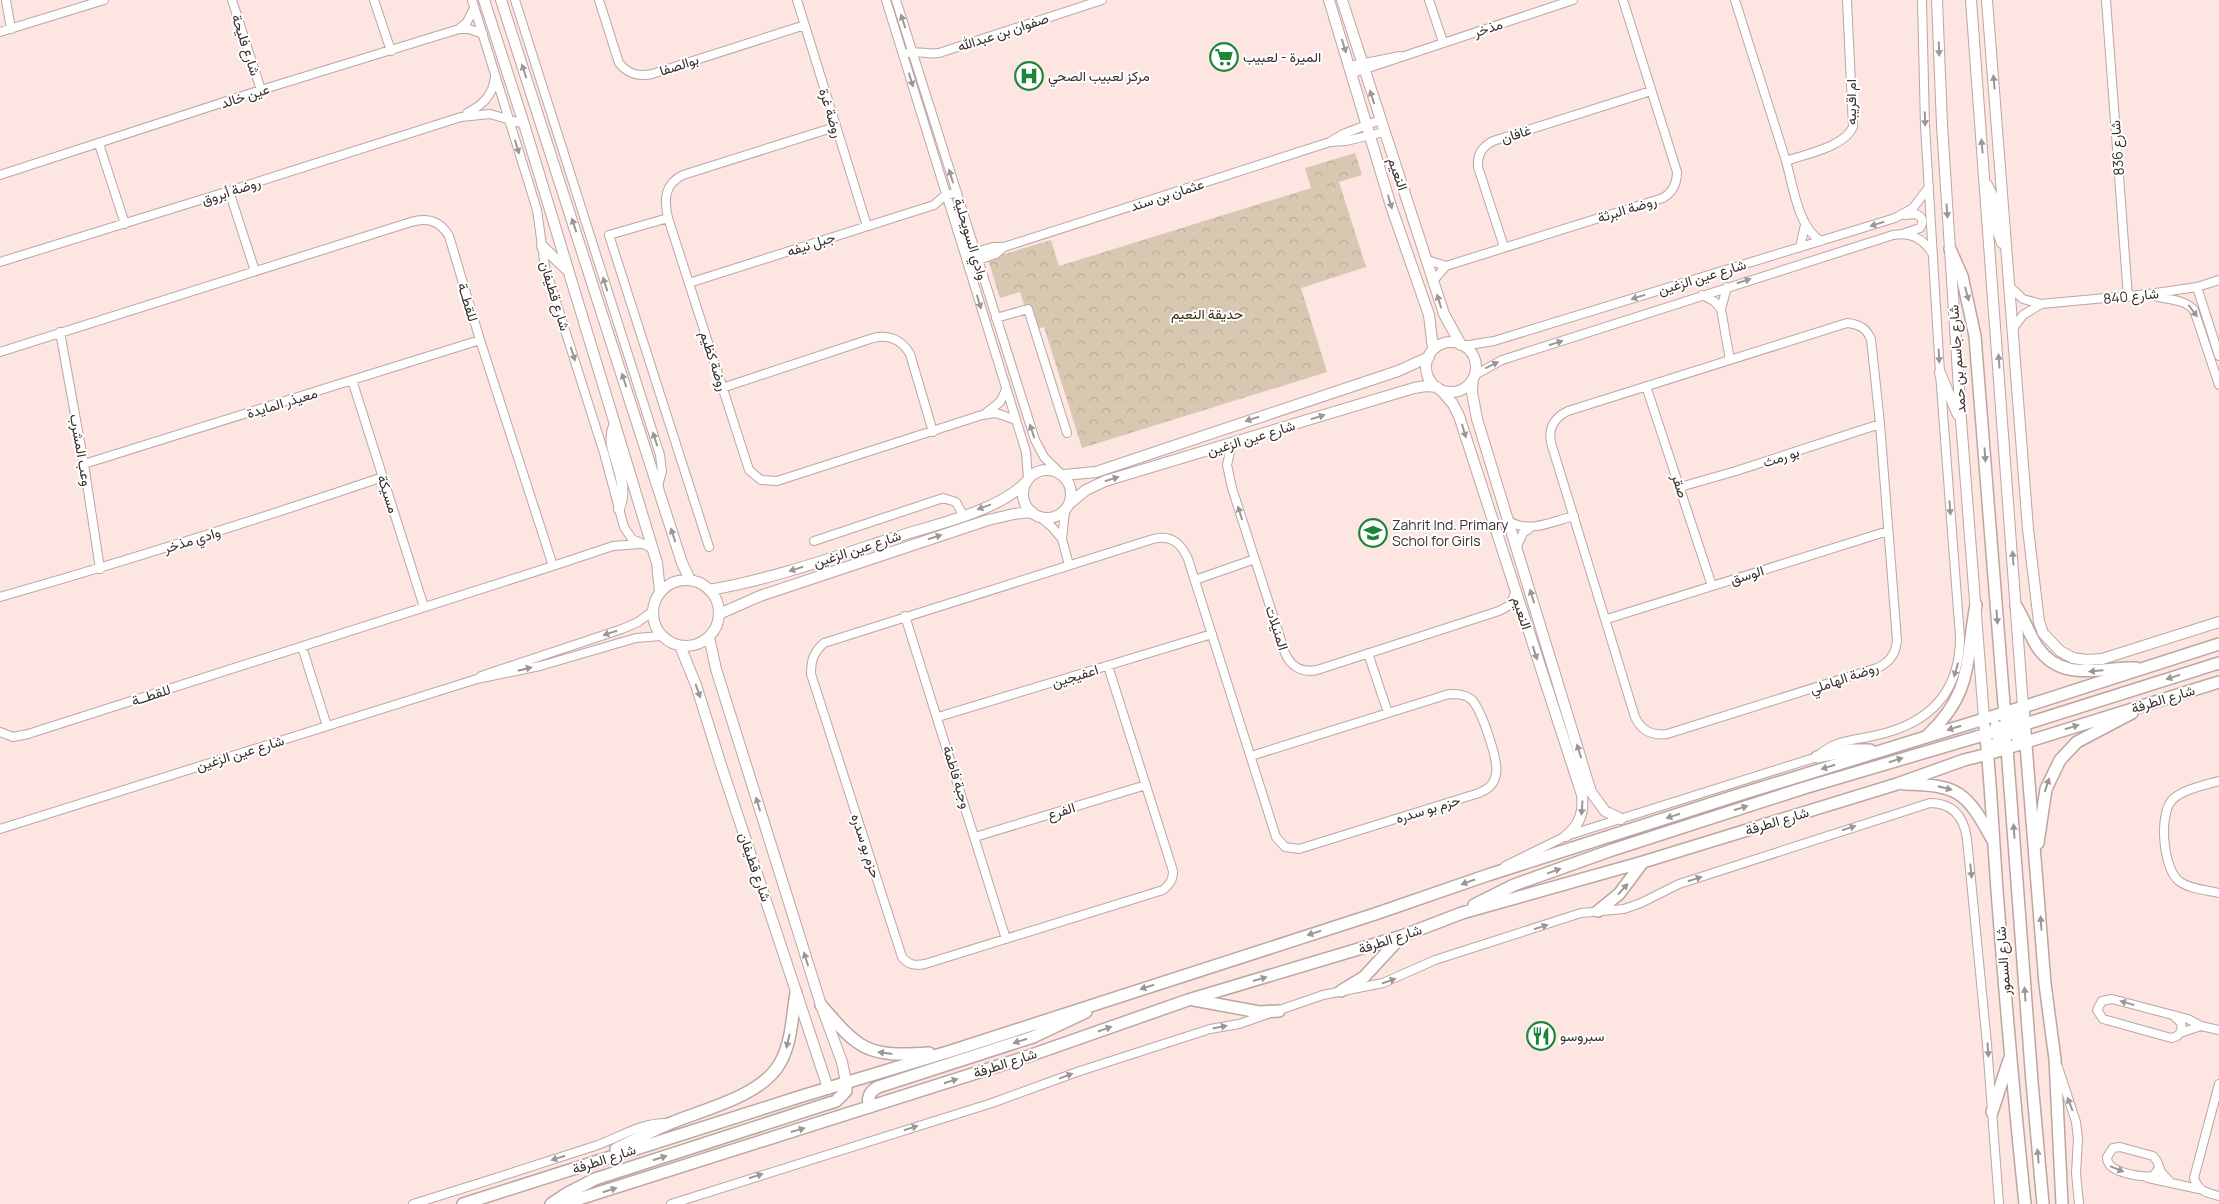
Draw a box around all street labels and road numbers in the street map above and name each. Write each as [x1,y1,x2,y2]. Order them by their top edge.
street label: صفوان بن عبدالله [955,8,1051,55]
street label: شارع فليحة [226,12,265,79]
street label: مذخر [1470,14,1505,41]
street label: بوالصفا [657,49,701,80]
street label: عين خالد [218,79,272,112]
street label: ام اقريبه [1841,79,1860,125]
street label: روضة غرة [815,86,848,140]
street label: غافان [1498,120,1533,147]
street label: شارع 836 [2105,120,2130,176]
street label: النعيم [1384,155,1413,193]
street label: روضة أبروق [199,172,263,209]
street label: عثمان بن سند [1128,174,1206,215]
street label: روضة البرثة [1595,190,1659,227]
street label: وادي السويحلية [947,195,993,283]
street label: جبل نيفه [784,227,837,260]
street label: شارع عين الزغين [1655,254,1749,301]
street label: شارع قطيفان [534,259,575,334]
street label: للقطــة [454,280,483,324]
street label: شارع 840 [2102,283,2160,310]
street label: شارع جاسم بن حمد [1943,304,1972,414]
street label: روضة كظيم [696,328,733,394]
street label: معيذر المايدة [244,383,319,422]
street label: وعب المشرب [66,412,97,488]
street label: شارع عين الزغين [1204,415,1298,462]
street label: بو رمث [1760,442,1802,471]
street label: صقر [1667,471,1693,501]
street label: مسيكة [373,472,404,515]
street label: وادي مذخر [160,522,224,560]
street label: شارع عين الزغين [811,525,904,574]
street label: الوسق [1728,560,1766,589]
street label: النعيم [1508,594,1537,632]
street label: المنيلات [1261,603,1294,653]
street label: روضة الهاملي [1807,657,1882,701]
street label: اعفيجين [1049,659,1100,692]
street label: للقطــة [129,679,173,710]
street label: شارع الطرفة [2129,680,2198,719]
street label: شارع عين الزغين [193,730,287,777]
street label: وجبة فاطمة [939,743,976,811]
street label: حزم بو سدره [1393,790,1463,827]
street label: الفرع [1045,797,1078,826]
street label: شارع الطرفة [1743,802,1812,841]
street label: حزم بو سدره [847,811,886,880]
street label: شارع قطيفان [733,830,776,905]
street label: شارع الطرفة [1356,919,1425,960]
street label: شارع السمور [1991,926,2016,997]
street label: شارع الطرفة [971,1043,1040,1084]
street label: شارع الطرفة [570,1139,639,1180]

